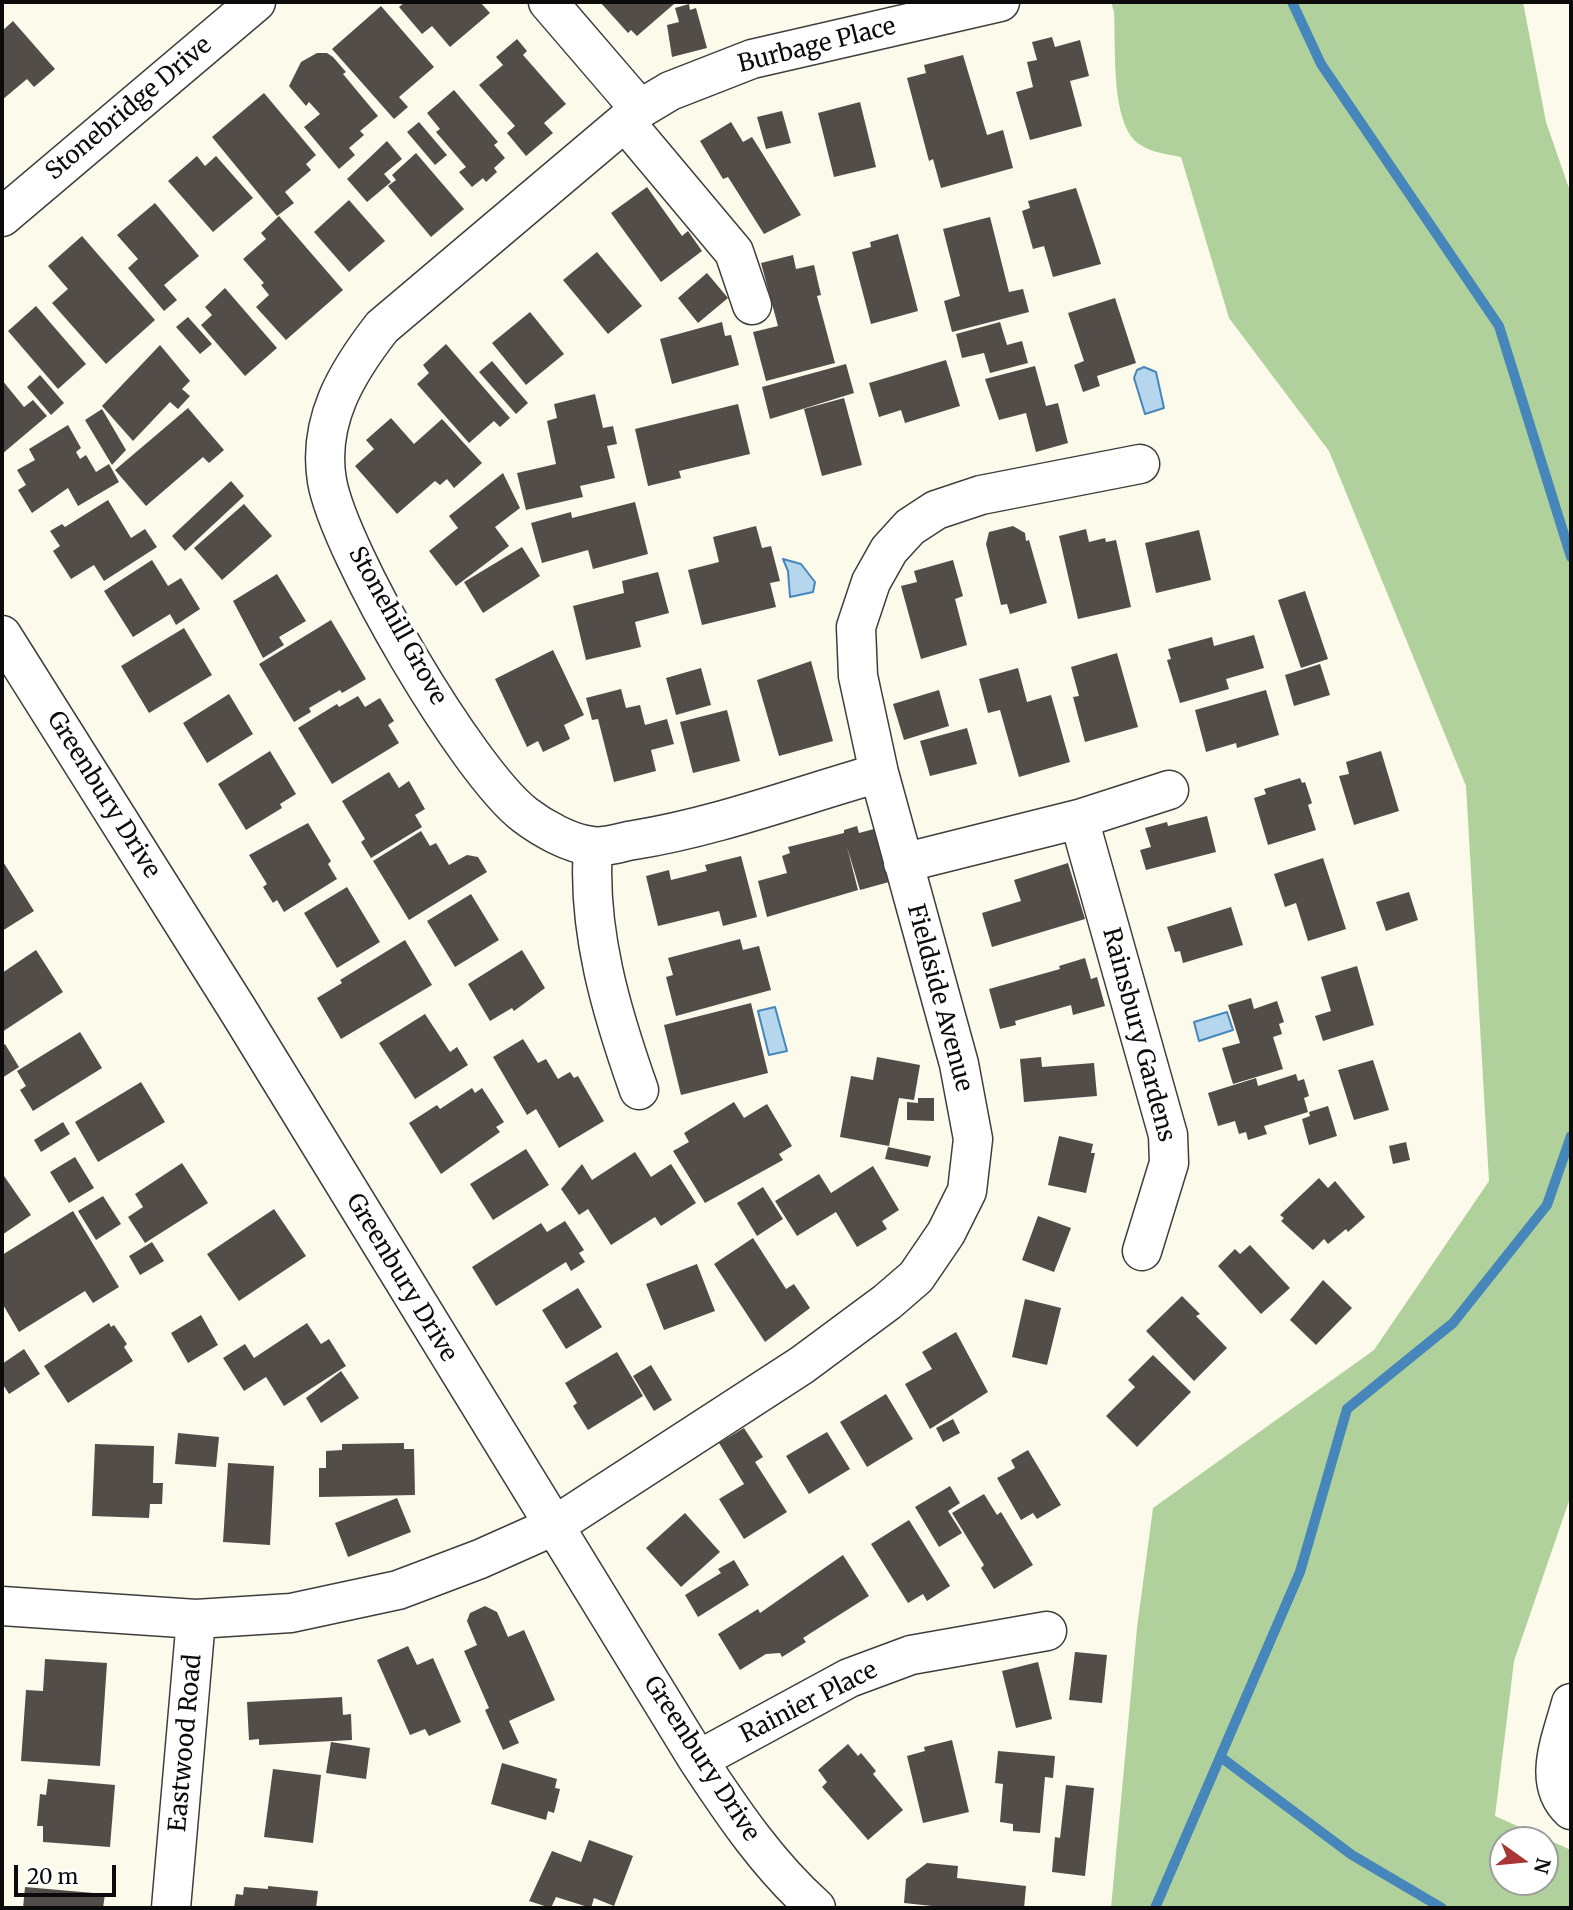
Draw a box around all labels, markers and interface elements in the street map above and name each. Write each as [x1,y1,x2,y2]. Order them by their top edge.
street label: Burbage Place [735,13,899,79]
street label: Stonebridge Drive [40,31,218,187]
street label: Stonehill Grove [342,542,452,710]
street label: Greenbury Drive [40,706,166,884]
street label: Fieldside Avenue [900,901,978,1095]
street label: Rainsbury Gardens [1096,925,1180,1145]
street label: Greenbury Drive [340,1189,462,1367]
street label: Eastwood Road [164,1653,208,1833]
street label: Rainier Place [736,1656,882,1750]
street label: Greenbury Drive [637,1671,765,1847]
north arrow [1489,1826,1559,1896]
scale bar [18,1850,119,1894]
text: N [1529,1856,1556,1876]
text: 20 m [27,1863,78,1890]

